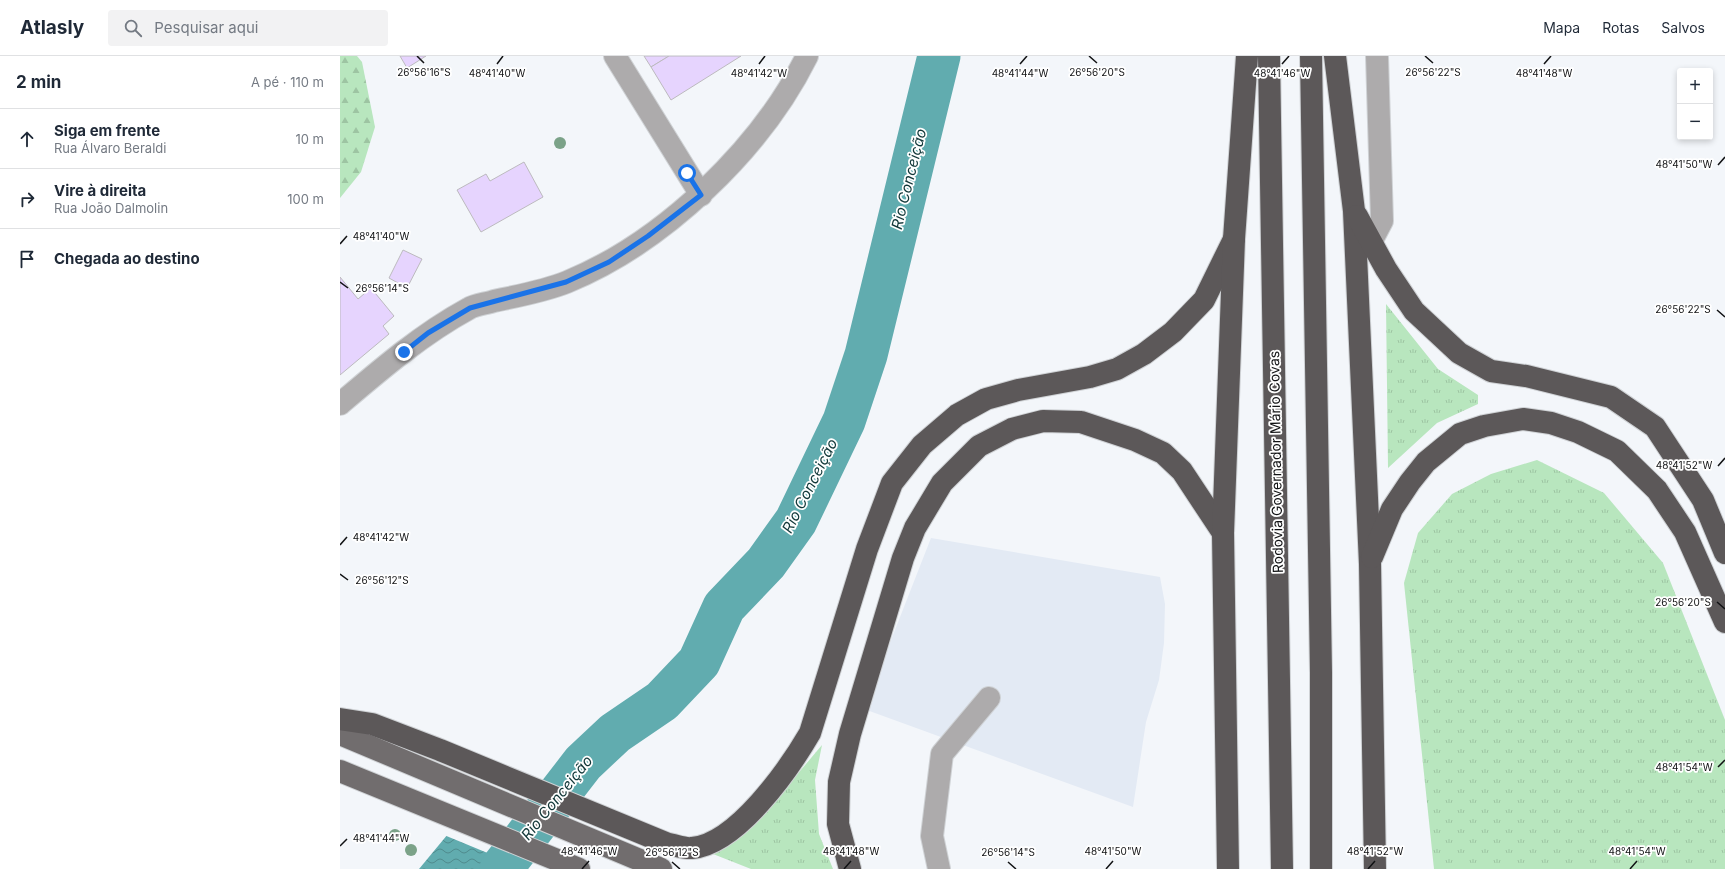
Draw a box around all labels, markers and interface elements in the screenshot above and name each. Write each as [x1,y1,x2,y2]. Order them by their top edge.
search box [108,10,388,46]
text: Atlasly [20,16,84,39]
icon: search [122,17,144,39]
text: Pesquisar aqui [154,18,258,37]
text: Mapa [1543,19,1580,36]
text: Rotas [1602,19,1639,36]
text: Salvos [1661,19,1705,36]
text: 26°56'16"S [397,66,451,78]
text: 26°56'20"S [1069,66,1125,78]
text: 26°56'22"S [1405,66,1461,78]
text: 48°41'40"W [469,67,525,79]
text: 48°41'42"W [731,67,787,79]
text: 48°41'44"W [992,67,1049,79]
text: 48°41'46"W [1254,67,1310,79]
text: 48°41'48"W [1516,67,1572,79]
map controls [1677,68,1713,140]
button: + [1677,68,1713,104]
text: 2 min [16,72,61,92]
text: A pé · 110 m [251,74,324,90]
button: − [1677,104,1713,140]
text: Siga em frente [54,121,160,140]
water label: Rio Conceição [887,127,930,231]
icon: ahead [16,128,38,150]
text: 10 m [295,131,324,147]
text: Rua Álvaro Beraldi [54,140,166,156]
text: 48°41'50"W [1656,158,1713,170]
route start [678,164,696,182]
text: Vire à direita [54,181,146,200]
icon: right [16,188,38,210]
text: 100 m [287,191,324,207]
text: Rua João Dalmolin [54,200,168,216]
text: 48°41'40"W [353,230,409,242]
icon: arrive [16,248,38,270]
text: Chegada ao destino [54,249,200,268]
text: 26°56'14"S [355,282,409,294]
text: 26°56'22"S [1655,303,1711,315]
route end [395,343,413,361]
street label: Rodovia Governador Mário Covas [1265,351,1286,573]
water label: Rio Conceição [778,436,841,536]
text: 48°41'52"W [1656,459,1712,471]
text: 48°41'42"W [353,531,409,543]
text: 26°56'12"S [355,574,409,586]
text: 26°56'20"S [1655,596,1711,608]
water label: Rio Conceição [517,752,596,844]
text: 48°41'54"W [1656,761,1713,773]
text: 48°41'44"W [353,832,410,844]
text: 48°41'46"W [561,845,617,857]
text: 48°41'48"W [823,845,879,857]
text: 48°41'50"W [1085,845,1142,857]
text: 48°41'52"W [1347,845,1403,857]
text: 48°41'54"W [1609,845,1666,857]
text: 26°56'12"S [645,846,699,858]
text: 26°56'14"S [981,846,1035,858]

